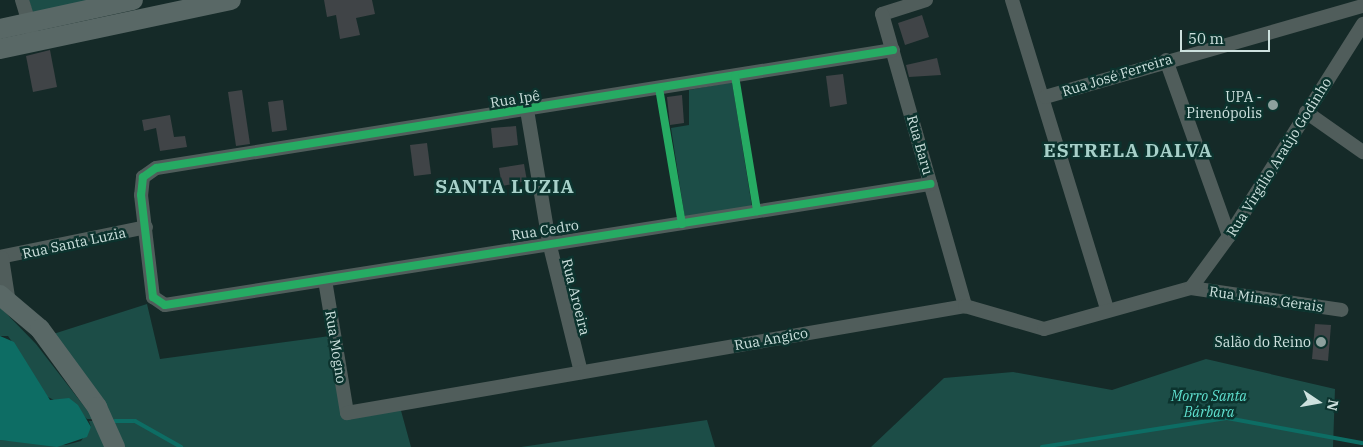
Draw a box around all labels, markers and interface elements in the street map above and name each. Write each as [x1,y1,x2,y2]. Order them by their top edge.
scale bar [1183,20,1273,52]
text: 50 m [1188,29,1224,48]
street label: Rua José Ferreira [1060,50,1174,100]
street label: Rua Virgílio Araújo Godinho [1223,74,1335,240]
street label: Rua Ipê [489,87,541,111]
place label: UPA - Pirenópolis [1186,89,1262,121]
marker: UPA - Pirenópolis [1266,98,1280,112]
street label: Rua Baru [904,113,936,177]
district label: ESTRELA DALVA [1042,140,1214,162]
district label: SANTA LUZIA [434,176,576,198]
street label: Rua Cedro [510,216,580,244]
street label: Rua Santa Luzia [21,224,127,262]
street label: Rua Aroeira [558,257,594,337]
street label: Rua Minas Gerais [1208,283,1324,315]
street label: Rua Mogno [322,309,350,385]
street label: Rua Angico [733,324,809,354]
place label: Salão do Reino [1215,334,1311,350]
marker: Salão do Reino [1315,336,1327,348]
north arrow [1293,377,1343,427]
park label: Morro Santa Bárbara [1171,388,1247,421]
text: N [1323,398,1343,412]

